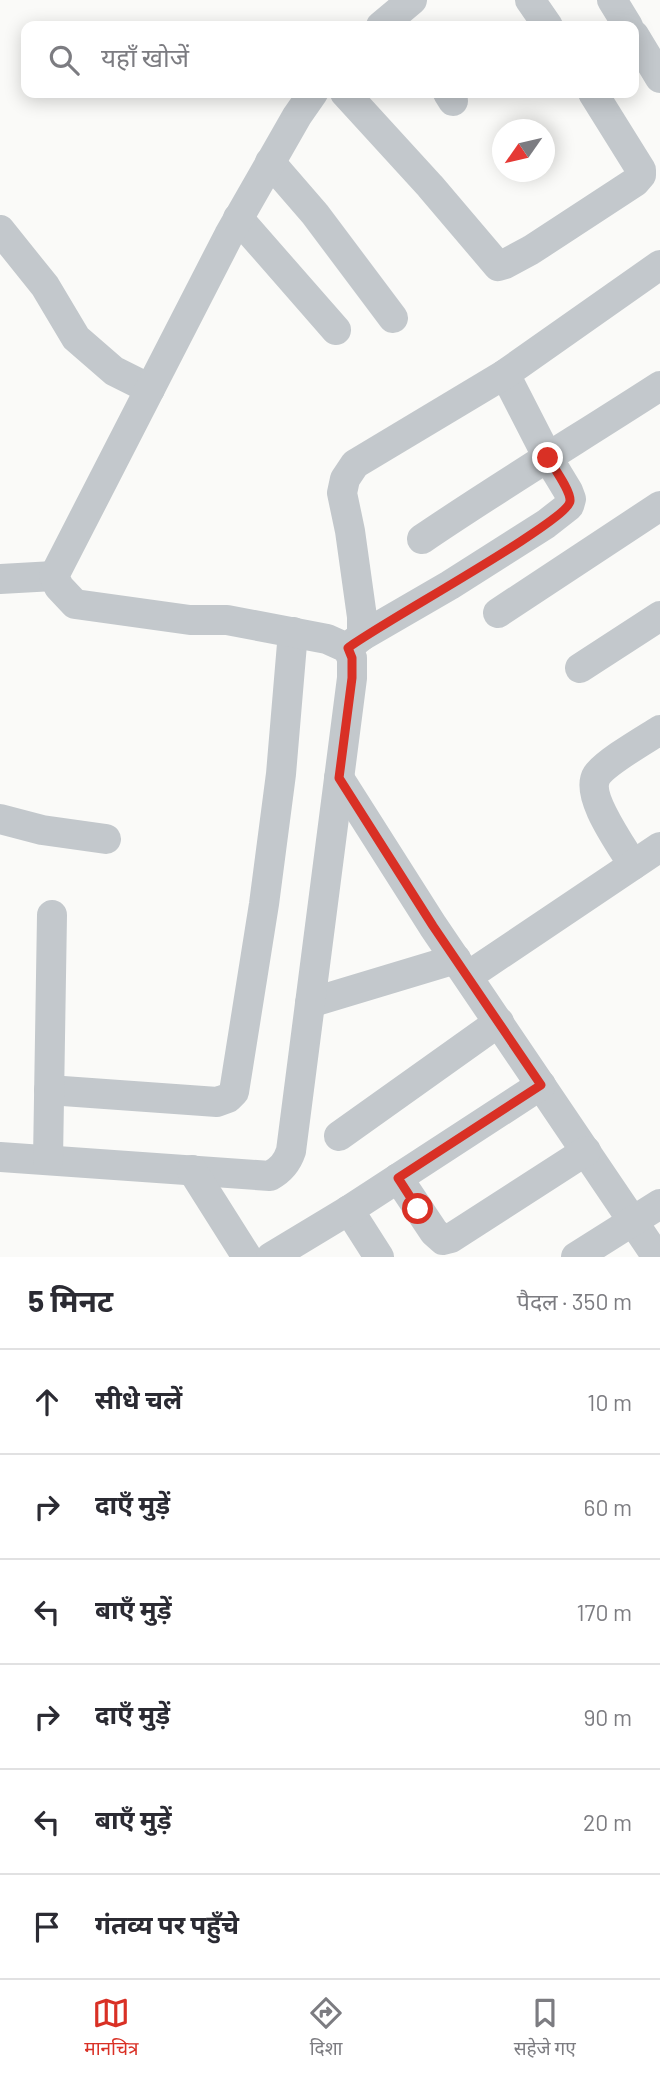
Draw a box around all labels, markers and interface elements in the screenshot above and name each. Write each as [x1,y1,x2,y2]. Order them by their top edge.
search box [21,21,639,98]
icon: search [45,41,83,79]
text: यहाँ खोजें [101,41,189,72]
north arrow [492,119,555,182]
route end [532,442,563,473]
route start [402,1193,433,1224]
text: 5 मिनट [28,1282,113,1318]
text: पैदल · 350 m [517,1287,632,1315]
icon: ahead [28,1383,66,1421]
text: सीधे चलें [95,1383,182,1414]
text: 10 m [587,1388,632,1416]
icon: right [28,1488,66,1526]
text: दाएँ मुड़ें [95,1488,170,1519]
text: 60 m [584,1493,632,1521]
icon: left [28,1593,66,1631]
text: बाएँ मुड़ें [95,1593,172,1624]
text: 170 m [576,1598,632,1626]
icon: right [28,1698,66,1736]
text: दाएँ मुड़ें [95,1698,170,1729]
text: 90 m [583,1703,632,1731]
icon: left [28,1803,66,1841]
text: बाएँ मुड़ें [95,1803,172,1834]
text: 20 m [583,1808,632,1836]
icon: arrive [28,1908,66,1946]
text: गंतव्य पर पहुँचे [95,1908,239,1939]
tab: मानचित्र [84,1994,139,2063]
tab: दिशा [307,1994,345,2063]
tab: सहेजे गए [514,1994,576,2063]

